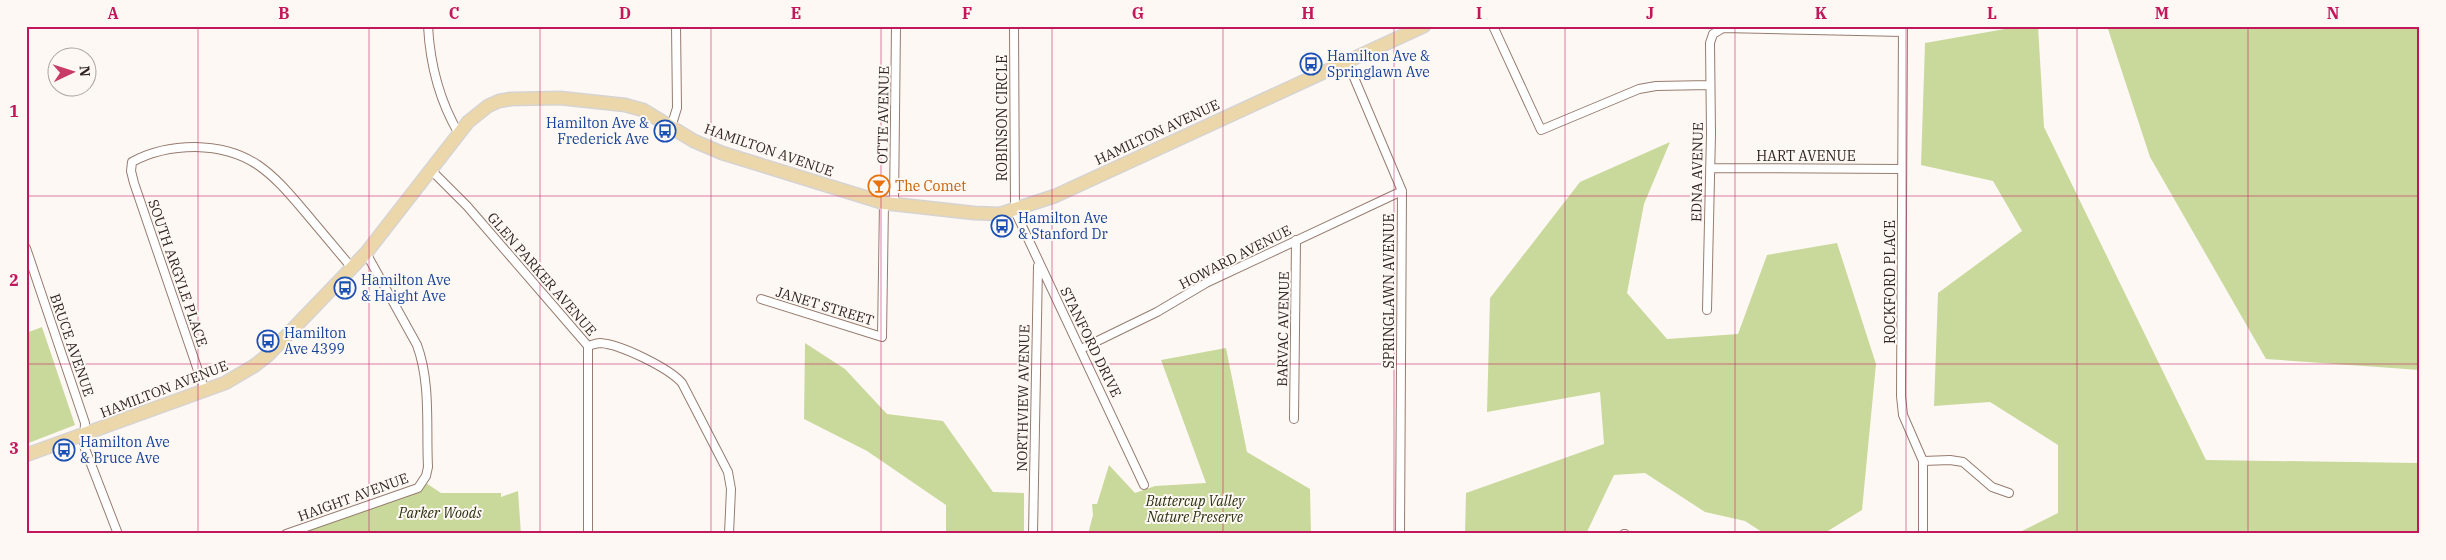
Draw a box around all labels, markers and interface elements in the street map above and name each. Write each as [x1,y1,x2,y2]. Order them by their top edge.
text: A [107,3,119,23]
text: B [278,3,290,23]
text: C [449,3,459,23]
text: D [619,3,631,23]
text: E [791,3,801,23]
text: F [962,3,972,23]
text: G [1132,3,1144,23]
text: H [1302,3,1315,23]
text: I [1476,3,1482,23]
text: J [1646,3,1654,23]
text: K [1815,3,1828,23]
text: L [1987,3,1997,23]
text: M [2155,3,2169,23]
text: N [2327,3,2339,23]
place label: Hamilton Ave & Springlawn Ave [1327,47,1430,81]
north arrow [48,48,98,98]
bus stop icon: Hamilton Ave & Springlawn Ave [1299,52,1323,76]
street label: ROBINSON CIRCLE [993,55,1011,181]
text: N [76,65,94,77]
street label: OTTE AVENUE [873,66,893,164]
street label: HAMILTON AVENUE [1092,95,1222,169]
text: 1 [9,101,19,121]
place label: Hamilton Ave & Frederick Ave [546,114,649,148]
bus stop icon: Hamilton Ave & Frederick Ave [653,119,677,143]
street label: HAMILTON AVENUE [702,119,836,181]
street label: EDNA AVENUE [1687,122,1707,222]
street label: HART AVENUE [1756,147,1856,165]
bar icon: The Comet [867,174,891,198]
place label: The Comet [895,177,966,195]
street label: SOUTH ARGYLE PLACE [144,197,212,349]
street label: GLEN PARKER AVENUE [484,209,600,339]
place label: Hamilton Ave & Stanford Dr [1018,209,1108,243]
bus stop icon: Hamilton Ave & Stanford Dr [990,214,1014,238]
street label: SPRINGLAWN AVENUE [1380,214,1398,368]
street label: ROCKFORD PLACE [1881,220,1899,344]
street label: HOWARD AVENUE [1176,221,1294,293]
text: 2 [9,270,19,290]
place label: Hamilton Ave & Haight Ave [361,271,451,305]
street label: BARVAC AVENUE [1273,271,1293,387]
bus stop icon: Hamilton Ave & Haight Ave [333,276,357,300]
street label: JANET STREET [774,283,876,329]
street label: STANFORD DRIVE [1057,284,1125,400]
street label: BRUCE AVENUE [46,291,98,399]
place label: Hamilton Ave 4399 [284,324,346,358]
street label: NORTHVIEW AVENUE [1013,324,1033,472]
bus stop icon: Hamilton Ave 4399 [256,329,280,353]
street label: HAMILTON AVENUE [98,356,231,422]
place label: Hamilton Ave & Bruce Ave [80,433,170,467]
text: 3 [9,438,19,458]
bus stop icon: Hamilton Ave & Bruce Ave [52,438,76,462]
street label: HAIGHT AVENUE [295,469,411,525]
park label: Buttercup Valley Nature Preserve [1145,492,1246,526]
park label: Parker Woods [397,504,482,522]

